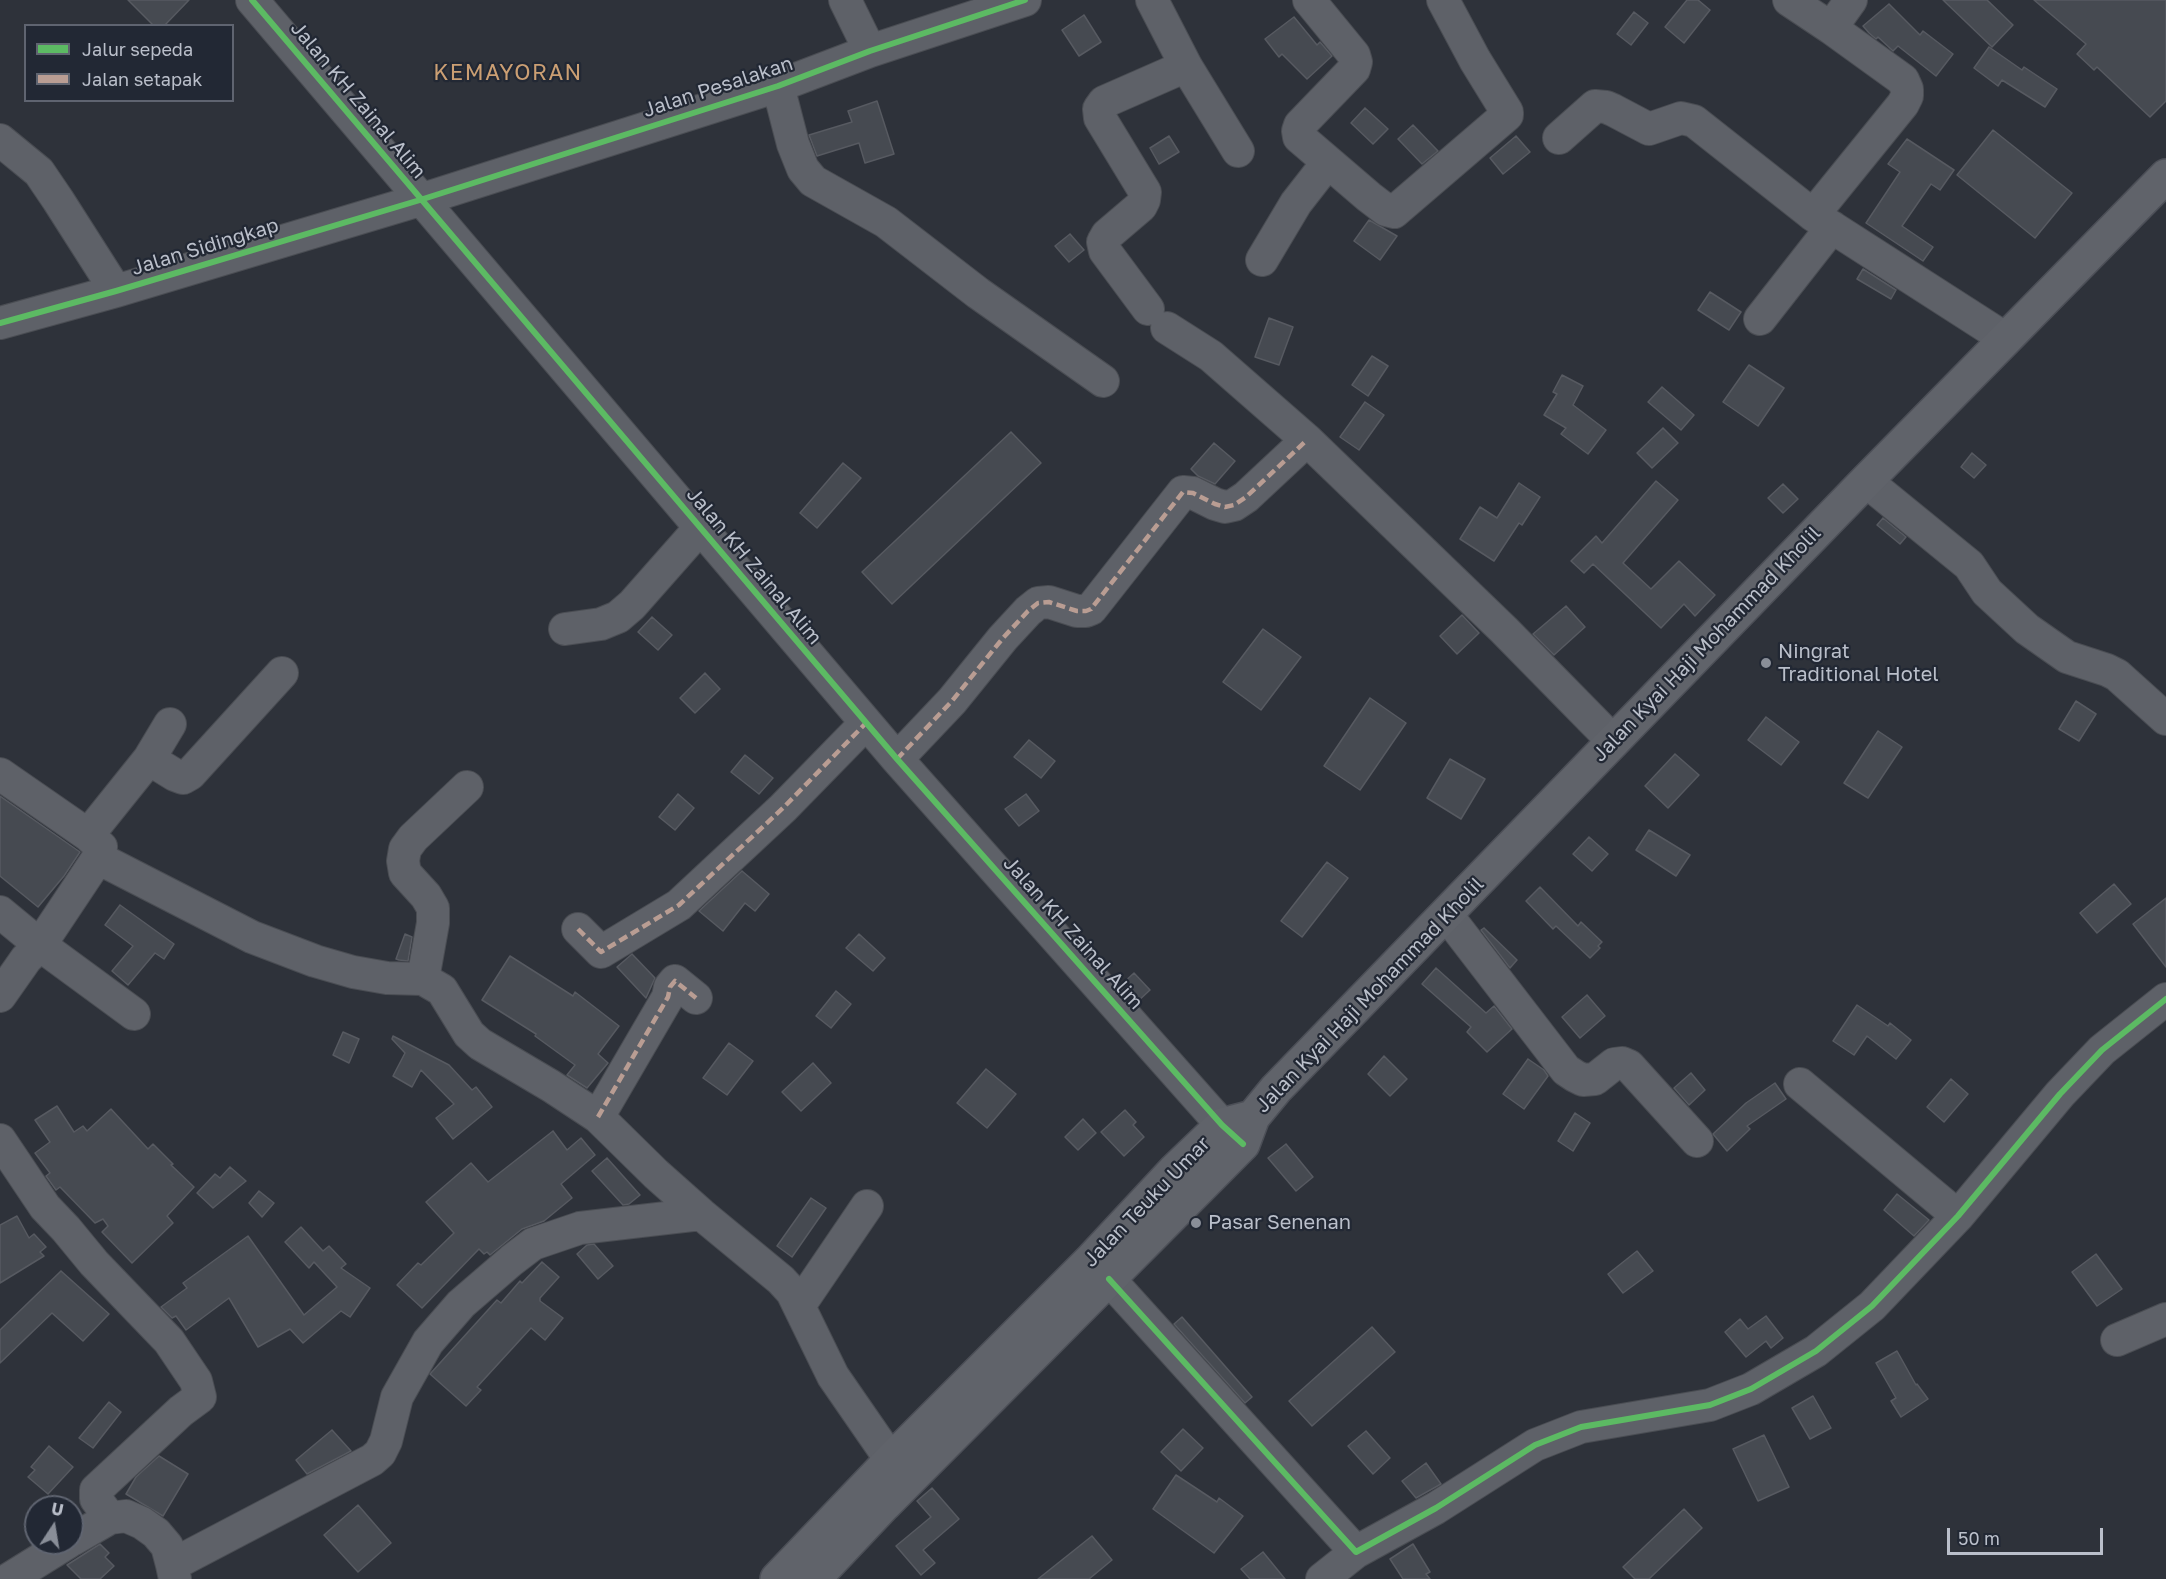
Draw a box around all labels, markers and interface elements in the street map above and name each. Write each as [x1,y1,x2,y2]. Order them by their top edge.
street label: Jalan KH Zainal Alim [285,17,431,183]
legend [24,24,234,102]
text: Jalur sepeda [82,38,193,60]
street label: Jalan Pesalakan [640,51,796,123]
district label: KEMAYORAN [433,60,583,86]
text: Jalan setapak [82,68,202,90]
street label: Jalan Sidingkap [129,213,281,281]
street label: Jalan KH Zainal Alim [681,483,827,649]
street label: Jalan Kyai Haji Mohammad Kholil [1588,521,1826,767]
place label: Ningrat Traditional Hotel [1778,640,1939,687]
marker: Ningrat Traditional Hotel [1759,656,1773,670]
street label: Jalan KH Zainal Alim [998,852,1148,1014]
street label: Jalan Kyai Haji Mohammad Kholil [1251,872,1489,1118]
street label: Jalan Teuku Umar [1079,1132,1215,1272]
place label: Pasar Senenan [1208,1211,1351,1235]
marker: Pasar Senenan [1189,1216,1203,1230]
north arrow [24,1495,84,1555]
text: U [50,1498,65,1520]
scale bar [1950,1516,2106,1554]
text: 50 m [1958,1527,2000,1549]

